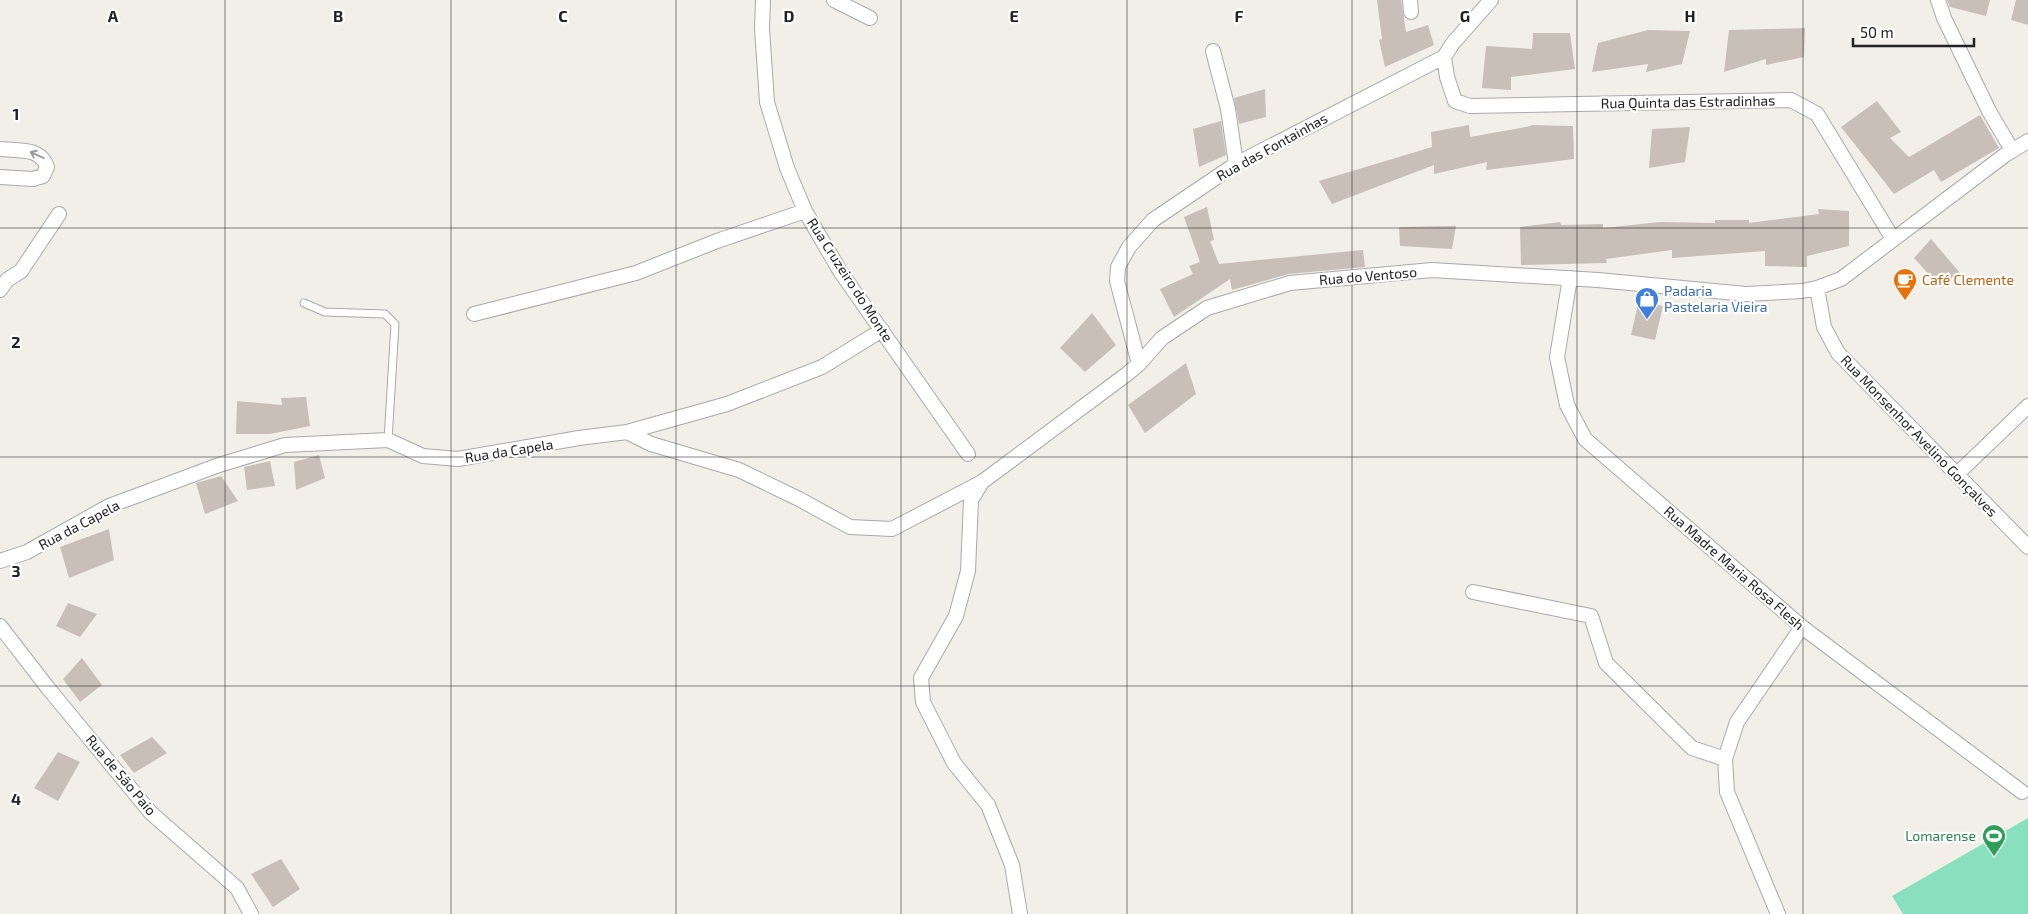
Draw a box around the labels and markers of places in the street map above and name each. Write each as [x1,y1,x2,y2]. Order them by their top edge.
cafe icon: Café Clemente [1892,267,1918,301]
place label: Café Clemente [1922,271,2014,288]
place label: Padaria Pastelaria Vieira [1664,282,1768,315]
shop icon: Padaria Pastelaria Vieira [1634,286,1660,320]
sports icon: Lomarense [1981,823,2007,857]
place label: Lomarense [1905,827,1976,844]

